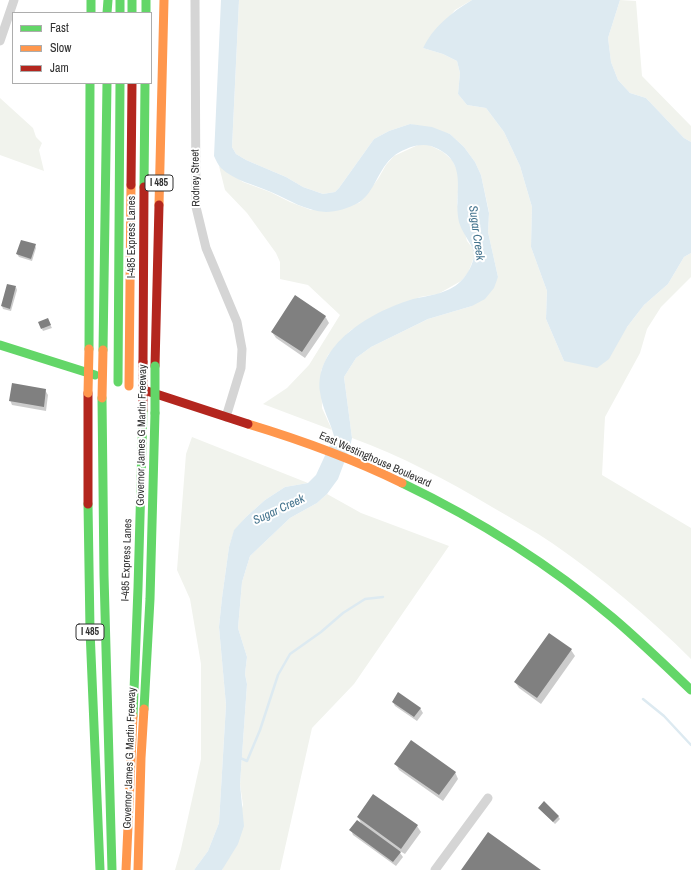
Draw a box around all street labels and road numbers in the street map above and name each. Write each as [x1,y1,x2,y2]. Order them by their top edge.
street label: Rodney Street [189,149,203,207]
road number: I 485 [145,175,173,191]
street label: I-485 Express Lanes [125,196,139,278]
street label: Governor James G Martin Freeway [134,364,150,506]
street label: East Westinghouse Boulevard [317,429,433,491]
street label: I-485 Express Lanes [119,518,135,602]
road number: I 485 [76,624,104,640]
street label: Governor James G Martin Freeway [121,687,139,829]

